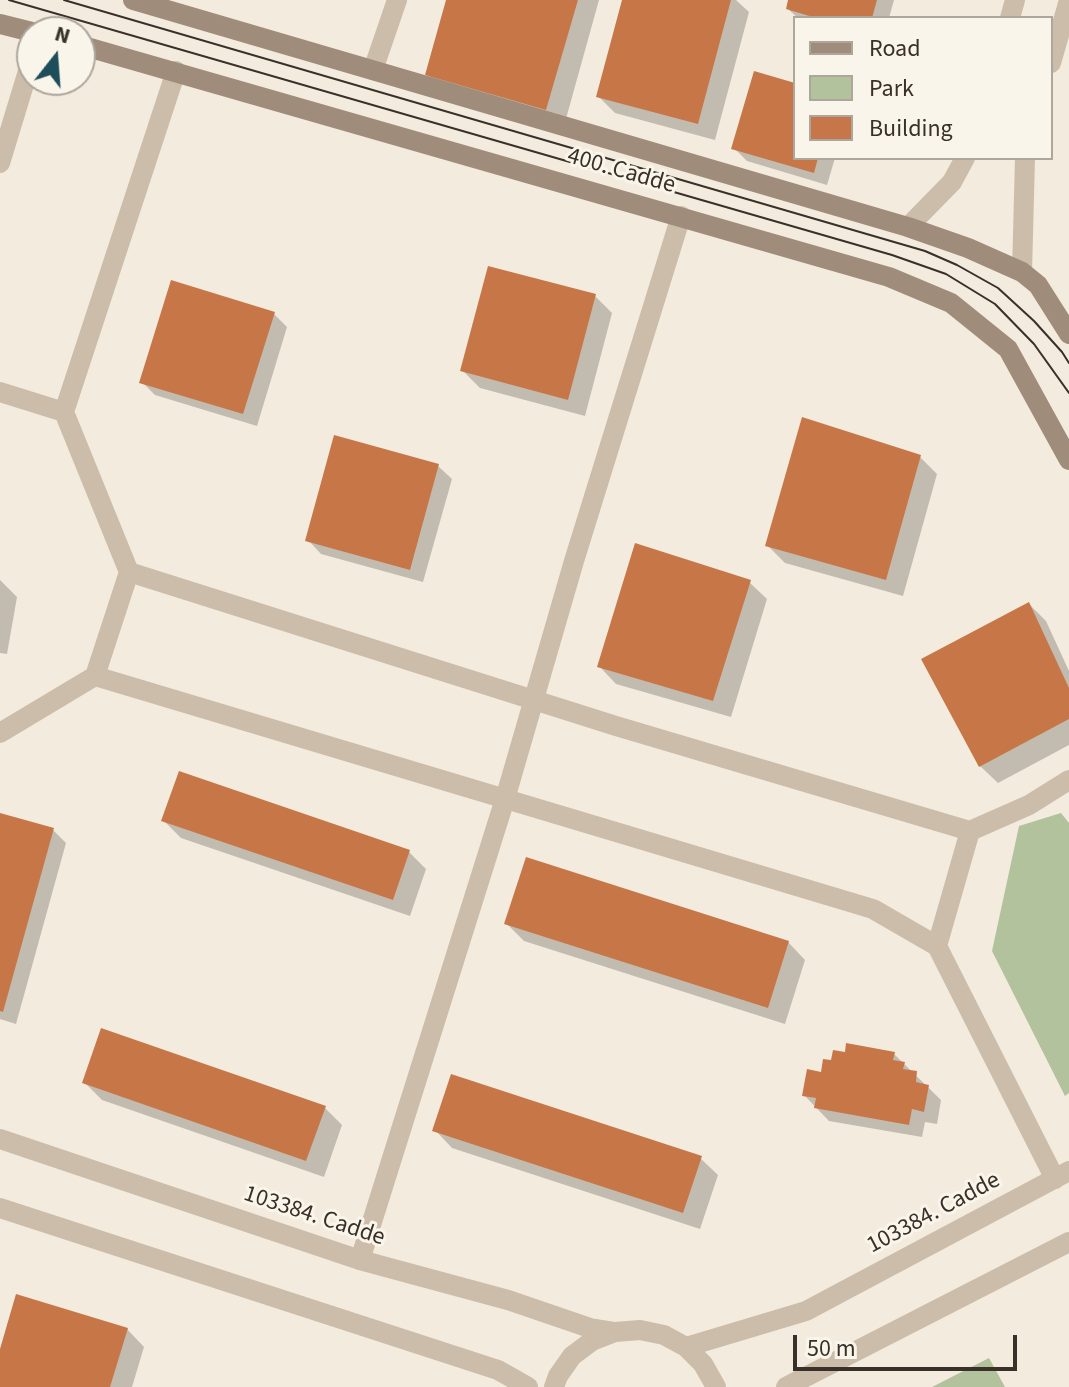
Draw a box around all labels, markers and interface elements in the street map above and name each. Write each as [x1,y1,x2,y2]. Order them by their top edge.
north arrow [16,16,96,96]
legend [793,16,1053,160]
text: N [51,18,74,52]
text: Road [869,31,921,66]
text: Park [869,71,914,106]
text: Building [869,111,953,146]
street label: 400. Cadde [564,143,678,201]
street label: 103384. Cadde [862,1167,1006,1261]
street label: 103384. Cadde [240,1181,388,1253]
scale bar [797,1319,1021,1369]
text: 50 m [807,1331,856,1366]

